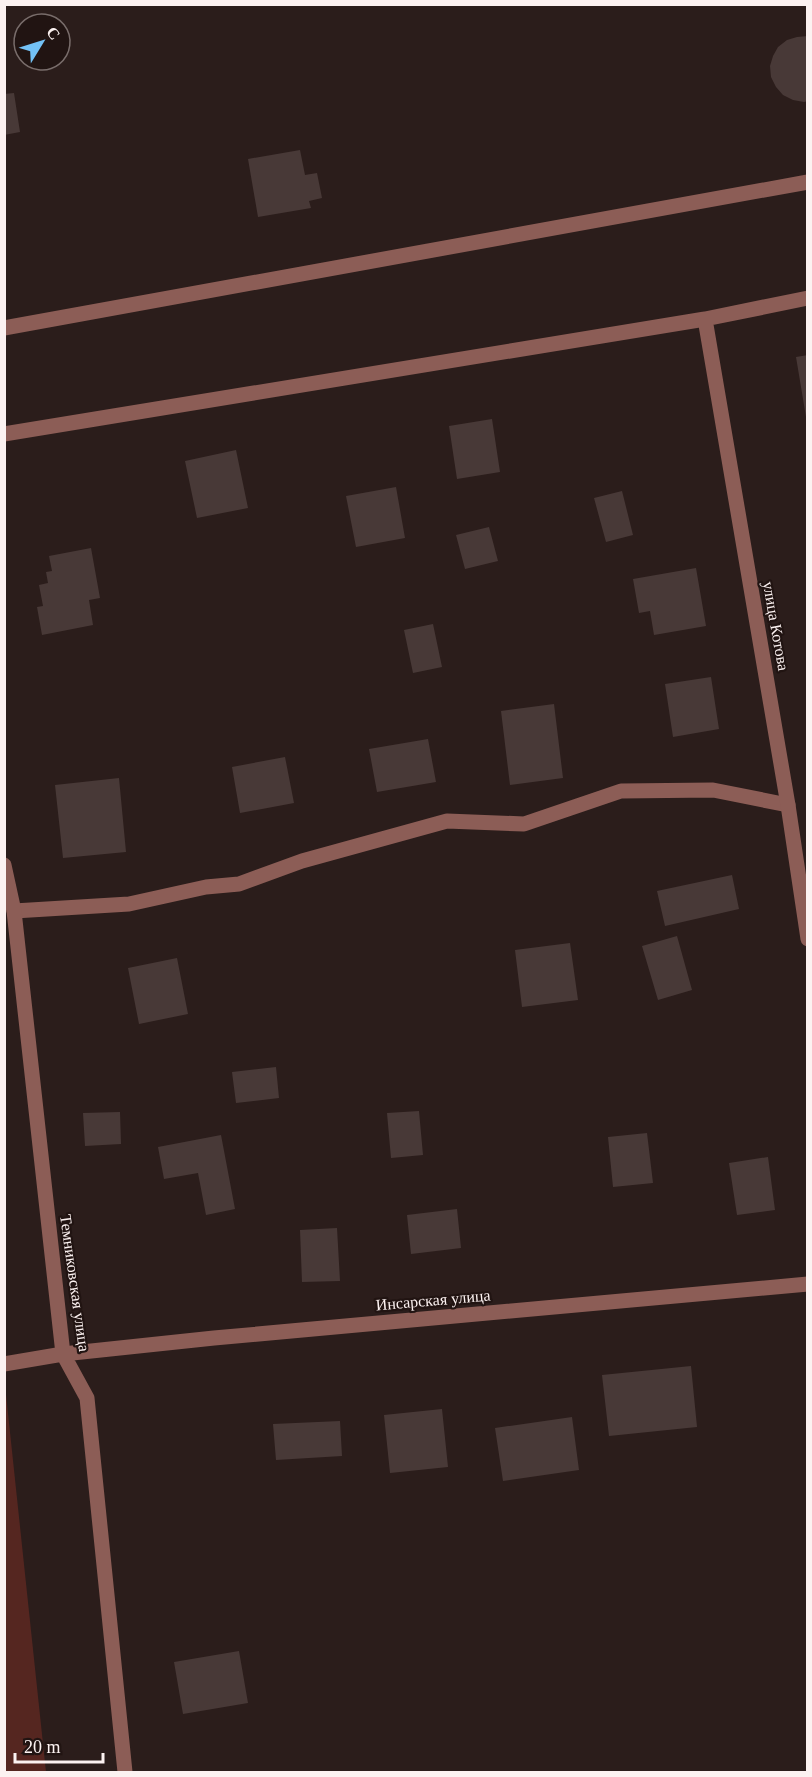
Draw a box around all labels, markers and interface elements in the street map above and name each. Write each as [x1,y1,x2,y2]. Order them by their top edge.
north arrow [12,12,72,72]
text: С [43,23,64,43]
street label: улица Котова [759,580,792,672]
street label: Темниковская улица [56,1213,93,1353]
street label: Инсарская улица [375,1287,491,1314]
scale bar [15,1726,104,1764]
text: 20 m [24,1737,61,1757]

